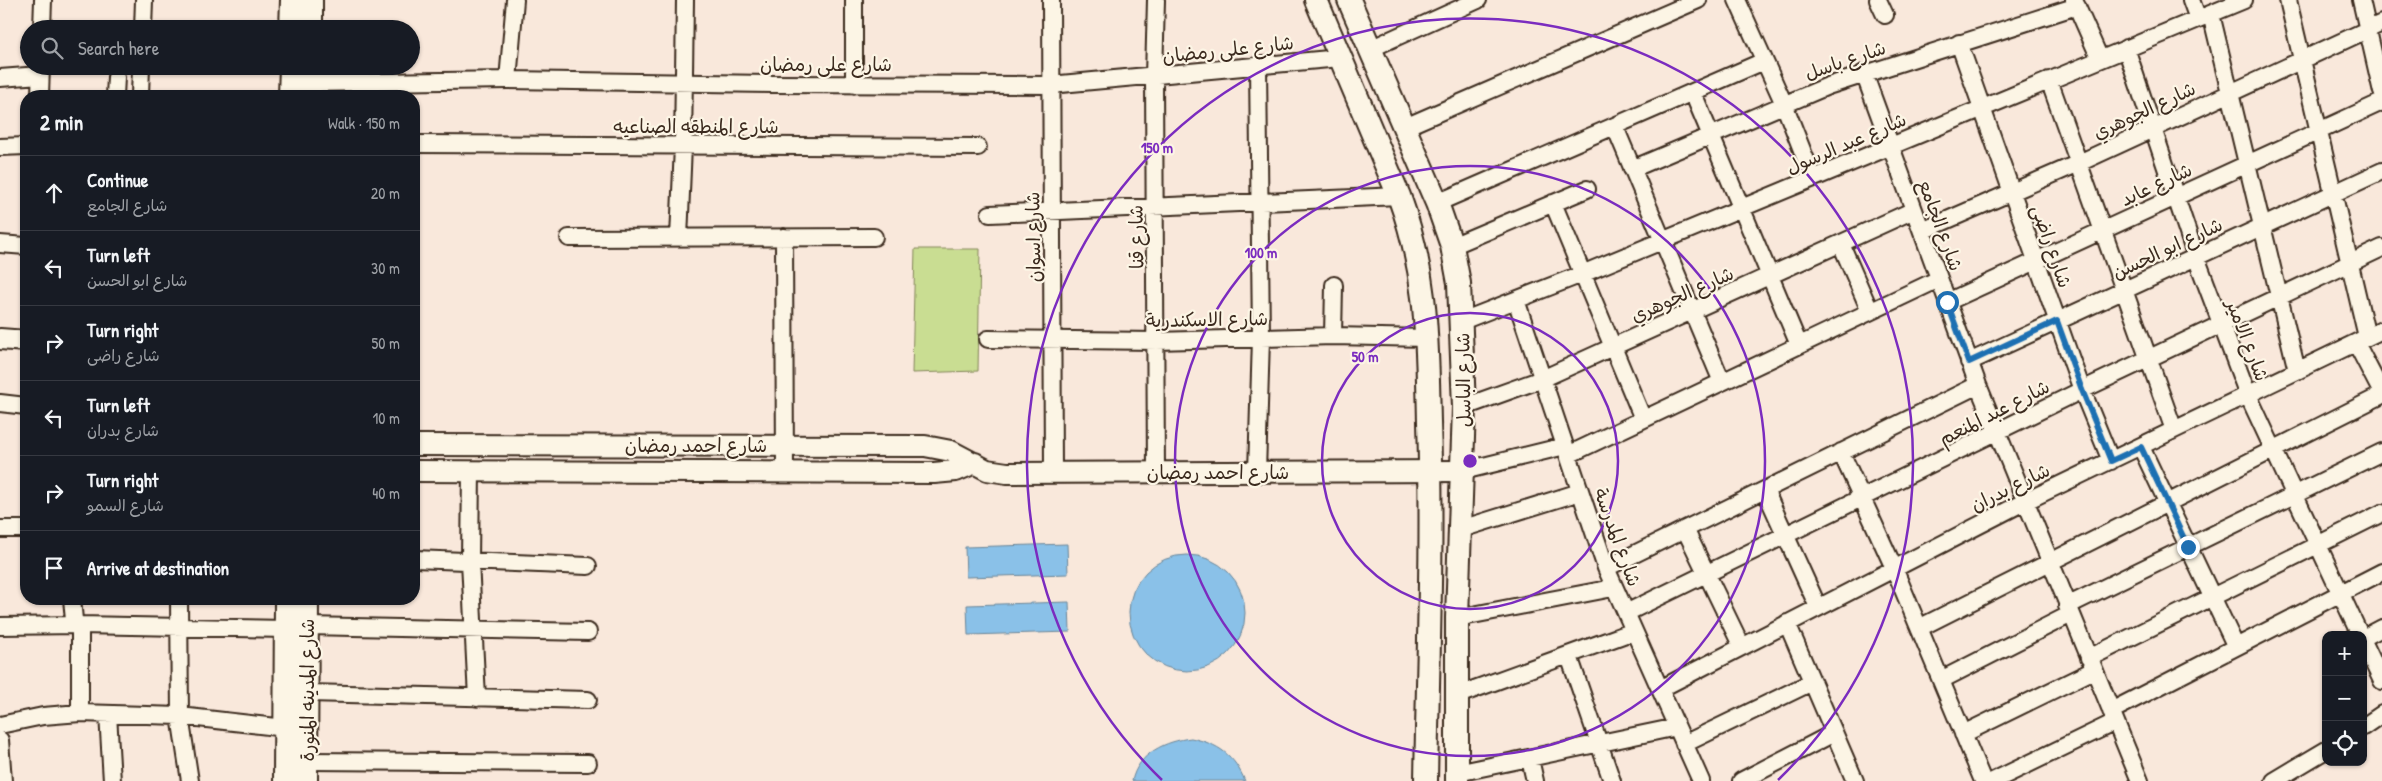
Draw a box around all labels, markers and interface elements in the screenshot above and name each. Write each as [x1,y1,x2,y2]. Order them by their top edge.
search box [20,20,420,75]
street label: شارع على رمضان [1161,29,1295,70]
icon: search [38,34,66,62]
street label: شارع باسل [1801,34,1889,87]
text: Search here [78,35,159,61]
street label: شارع على رمضان [760,51,892,78]
street label: شارع الجوهري [2088,75,2200,147]
street label: شارع عبد الرسول [1782,106,1911,181]
text: 2 min [40,108,83,137]
text: Walk · 150 m [328,112,400,134]
street label: شارع المنطقه الصناعيه [613,113,779,140]
text: 150 m [1141,137,1173,158]
street label: شارع عابد [2116,156,2196,213]
text: Continue [87,167,148,193]
street label: شارع الجامع [1912,176,1970,275]
icon: ahead [40,179,68,207]
text: 20 m [371,182,400,204]
street label: شارع اسوان [1019,191,1048,283]
text: شارع الجامع [87,194,167,216]
street label: شارع راضى [2025,201,2078,291]
street label: شارع قنا [1122,205,1151,269]
street label: شارع ابو الحسن [2107,211,2227,286]
text: Turn left [87,242,150,268]
text: 100 m [1245,242,1277,263]
icon: left [40,254,68,282]
text: 30 m [371,257,400,279]
street label: شارع الجوهري [1626,260,1739,330]
text: شارع ابو الحسن [87,269,187,291]
route start [1936,291,1959,314]
street label: شارع الامير [2219,293,2276,385]
street label: شارع الاسكندرية [1146,305,1268,334]
text: Turn right [87,317,158,343]
icon: right [40,329,68,357]
text: 50 m [372,332,400,354]
street label: شارع الباسل [1449,332,1478,428]
text: شارع راضى [87,344,160,366]
text: 50 m [1352,346,1378,367]
street label: شارع عبد المنعم [1934,373,2055,453]
text: Turn left [87,392,150,418]
icon: left [40,404,68,432]
text: 10 m [372,407,400,429]
text: شارع بدران [87,419,159,441]
street label: شارع احمد رمضان [625,432,767,459]
centre of rings [1461,452,1479,470]
street label: شارع بدران [1966,457,2055,518]
street label: شارع احمد رمضان [1147,459,1289,486]
text: Turn right [87,467,158,493]
icon: right [40,479,68,507]
text: 40 m [372,482,400,504]
street label: شارع المدرسة [1587,484,1648,590]
text: شارع السمو [87,494,164,516]
route end [2177,536,2200,559]
icon: arrive [40,554,68,582]
text: Arrive at destination [87,555,229,581]
street label: شارع المدينه المنورة [294,619,321,761]
map controls [2322,631,2367,766]
button: + [2322,631,2367,676]
button: − [2322,676,2367,721]
button: locate [2322,721,2367,766]

